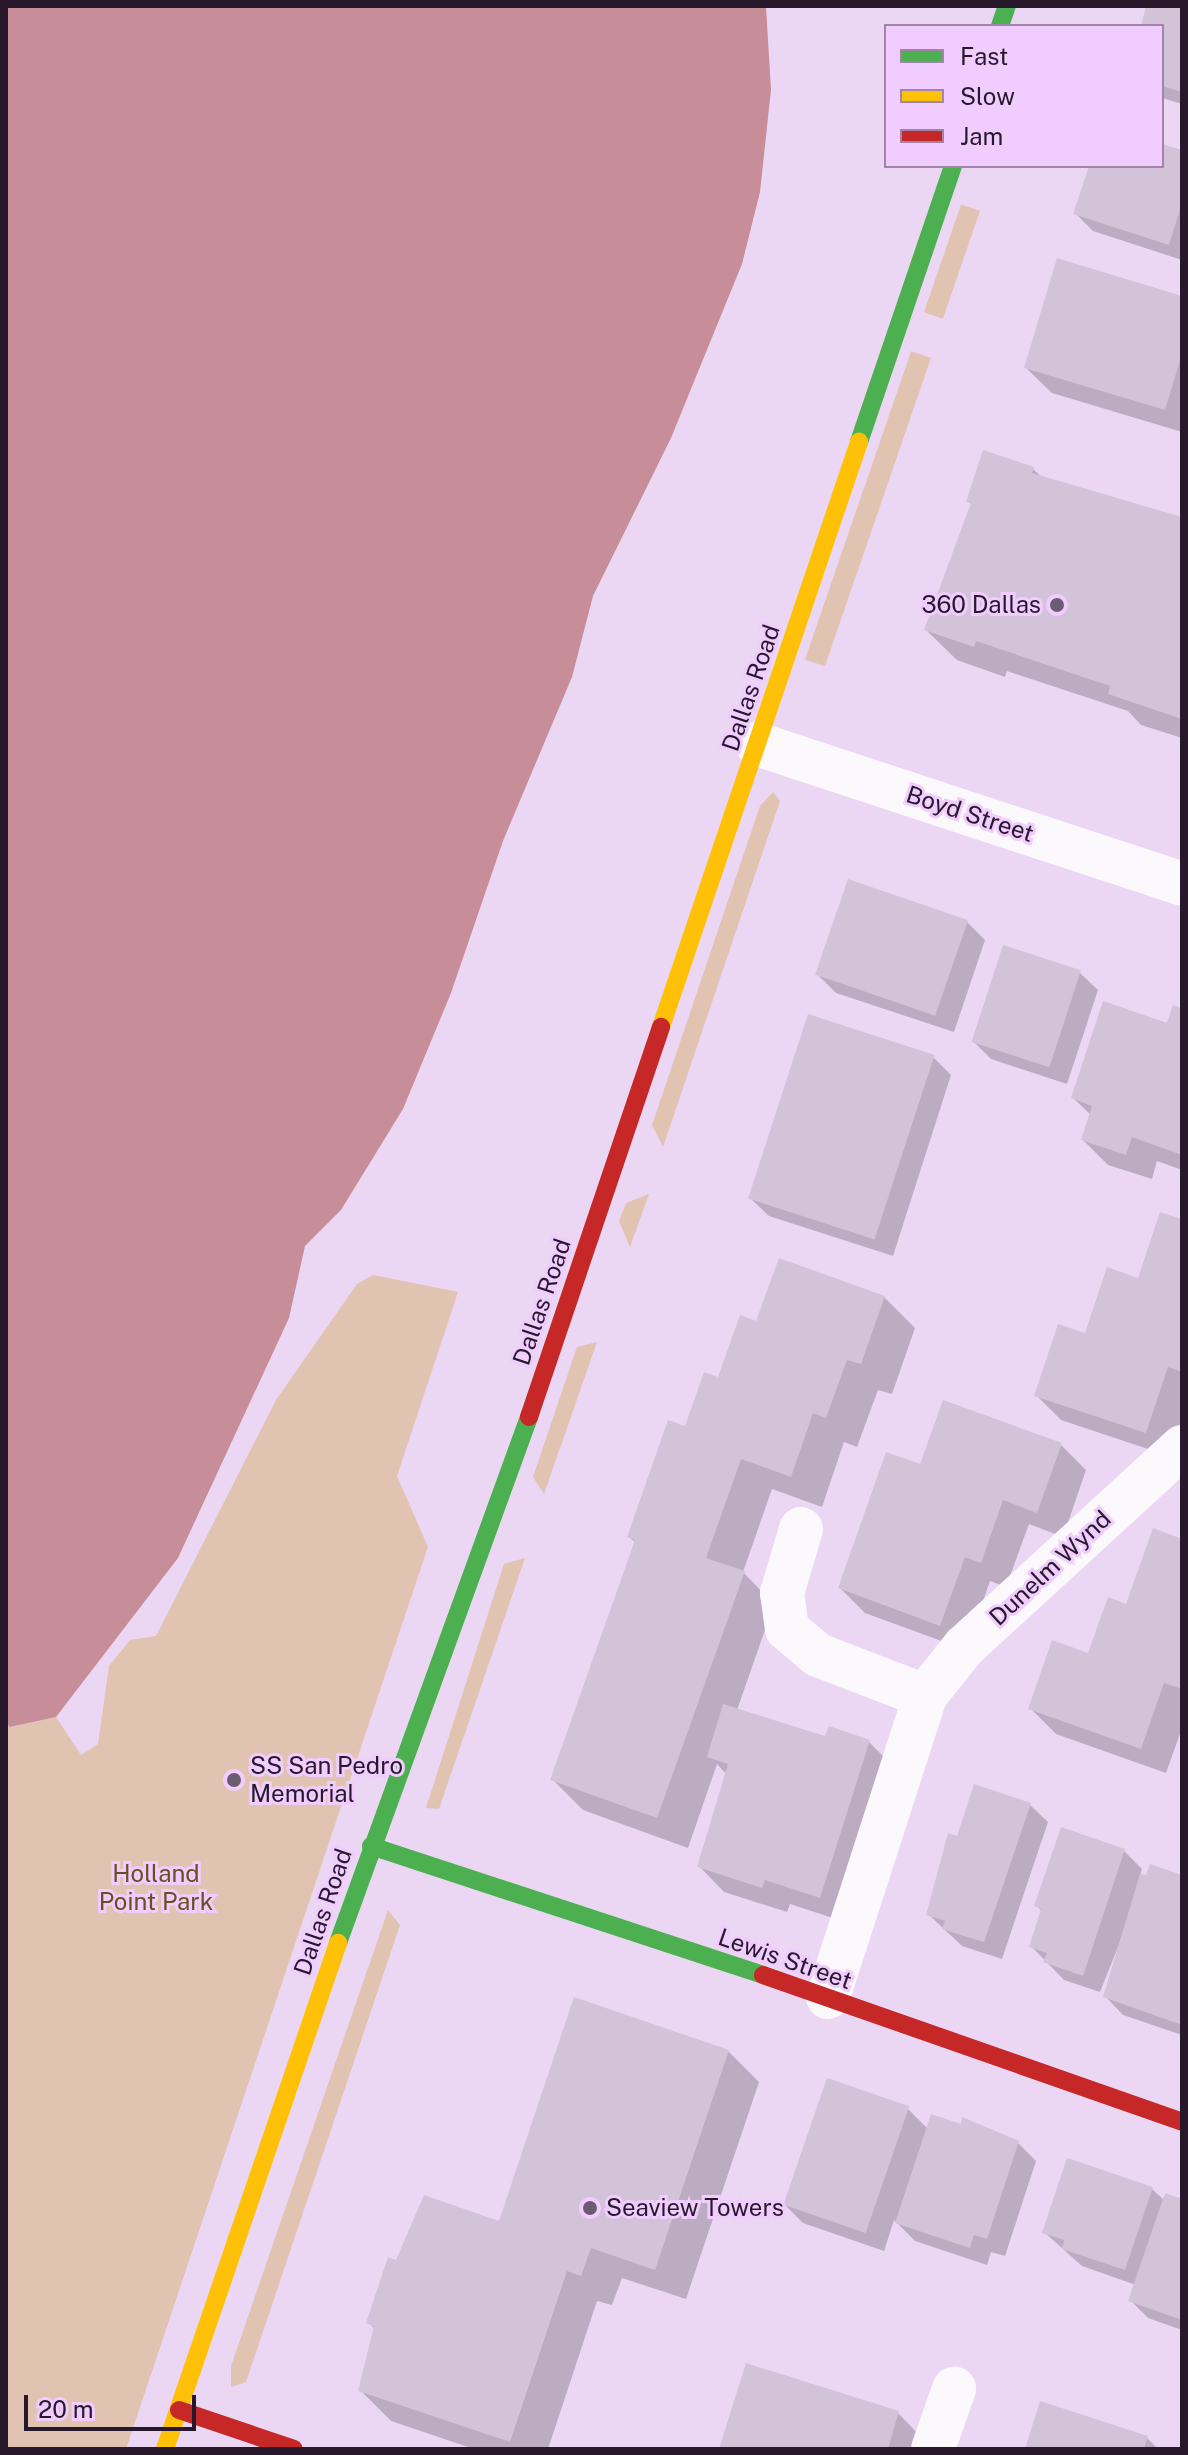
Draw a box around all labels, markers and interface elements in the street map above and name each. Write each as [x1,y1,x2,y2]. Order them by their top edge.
legend [884,24,1164,168]
text: Fast [960,42,1008,70]
text: Slow [960,82,1015,110]
text: Jam [960,122,1003,150]
place label: 360 Dallas [921,591,1041,619]
marker: 360 Dallas [1048,596,1066,614]
street label: Dallas Road [716,621,786,755]
street label: Boyd Street [903,780,1037,848]
street label: Dallas Road [507,1235,577,1369]
street label: Dunelm Wynd [983,1504,1117,1632]
place label: SS San Pedro Memorial [250,1752,403,1808]
marker: SS San Pedro Memorial [225,1771,243,1789]
street label: Dallas Road [288,1845,358,1979]
park label: Holland Point Park [99,1860,213,1916]
street label: Lewis Street [714,1923,856,1995]
place label: Seaview Towers [606,2194,784,2222]
marker: Seaview Towers [581,2199,599,2217]
scale bar [28,2379,200,2429]
text: 20 m [38,2395,94,2423]

